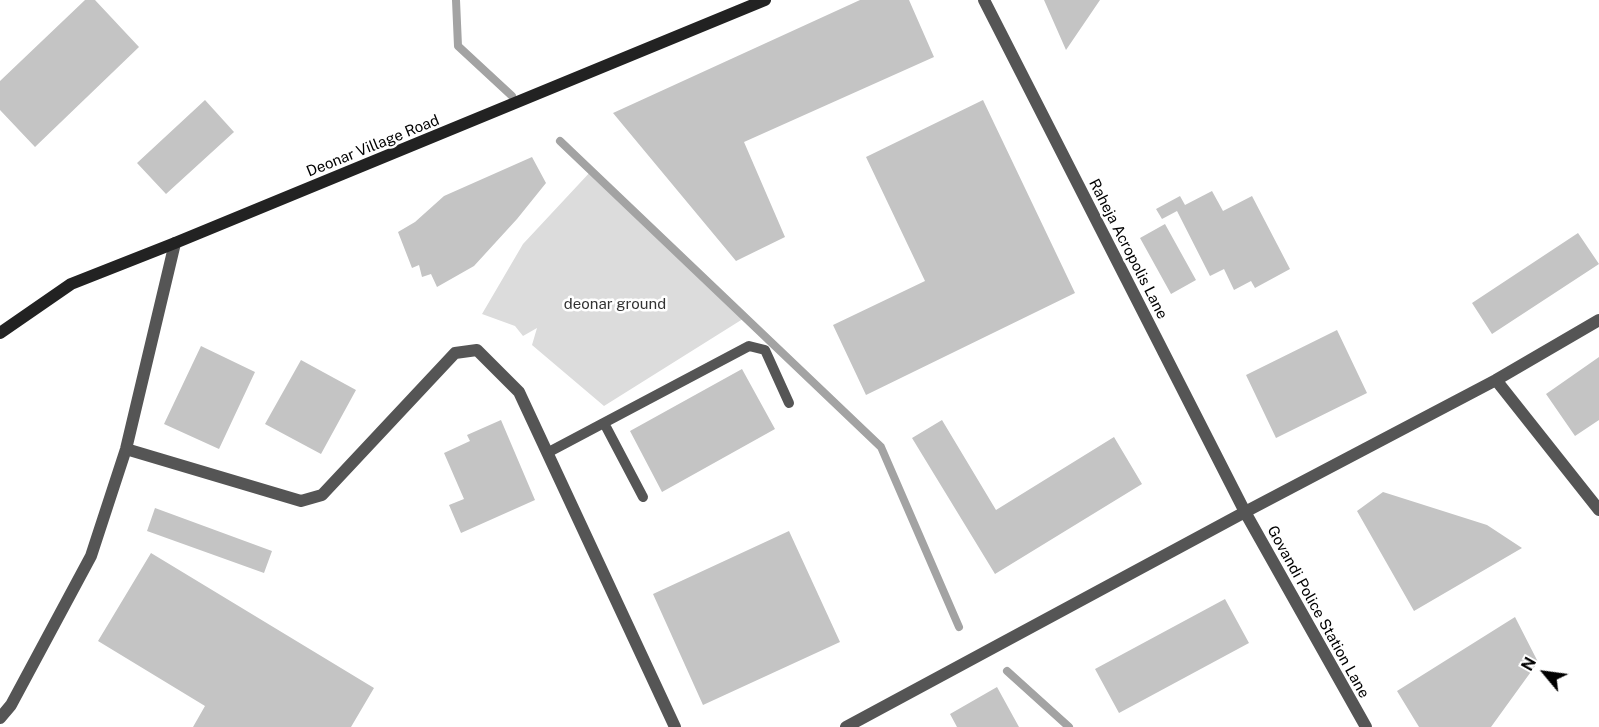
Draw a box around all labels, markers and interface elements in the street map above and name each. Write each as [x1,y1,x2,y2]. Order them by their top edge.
street label: Deonar Village Road [304,111,442,181]
street label: Raheja Acropolis Lane [1085,176,1171,322]
park label: deonar ground [564,295,666,313]
street label: Govandi Police Station Lane [1263,523,1373,701]
north arrow [1515,643,1575,703]
text: N [1517,654,1540,674]

